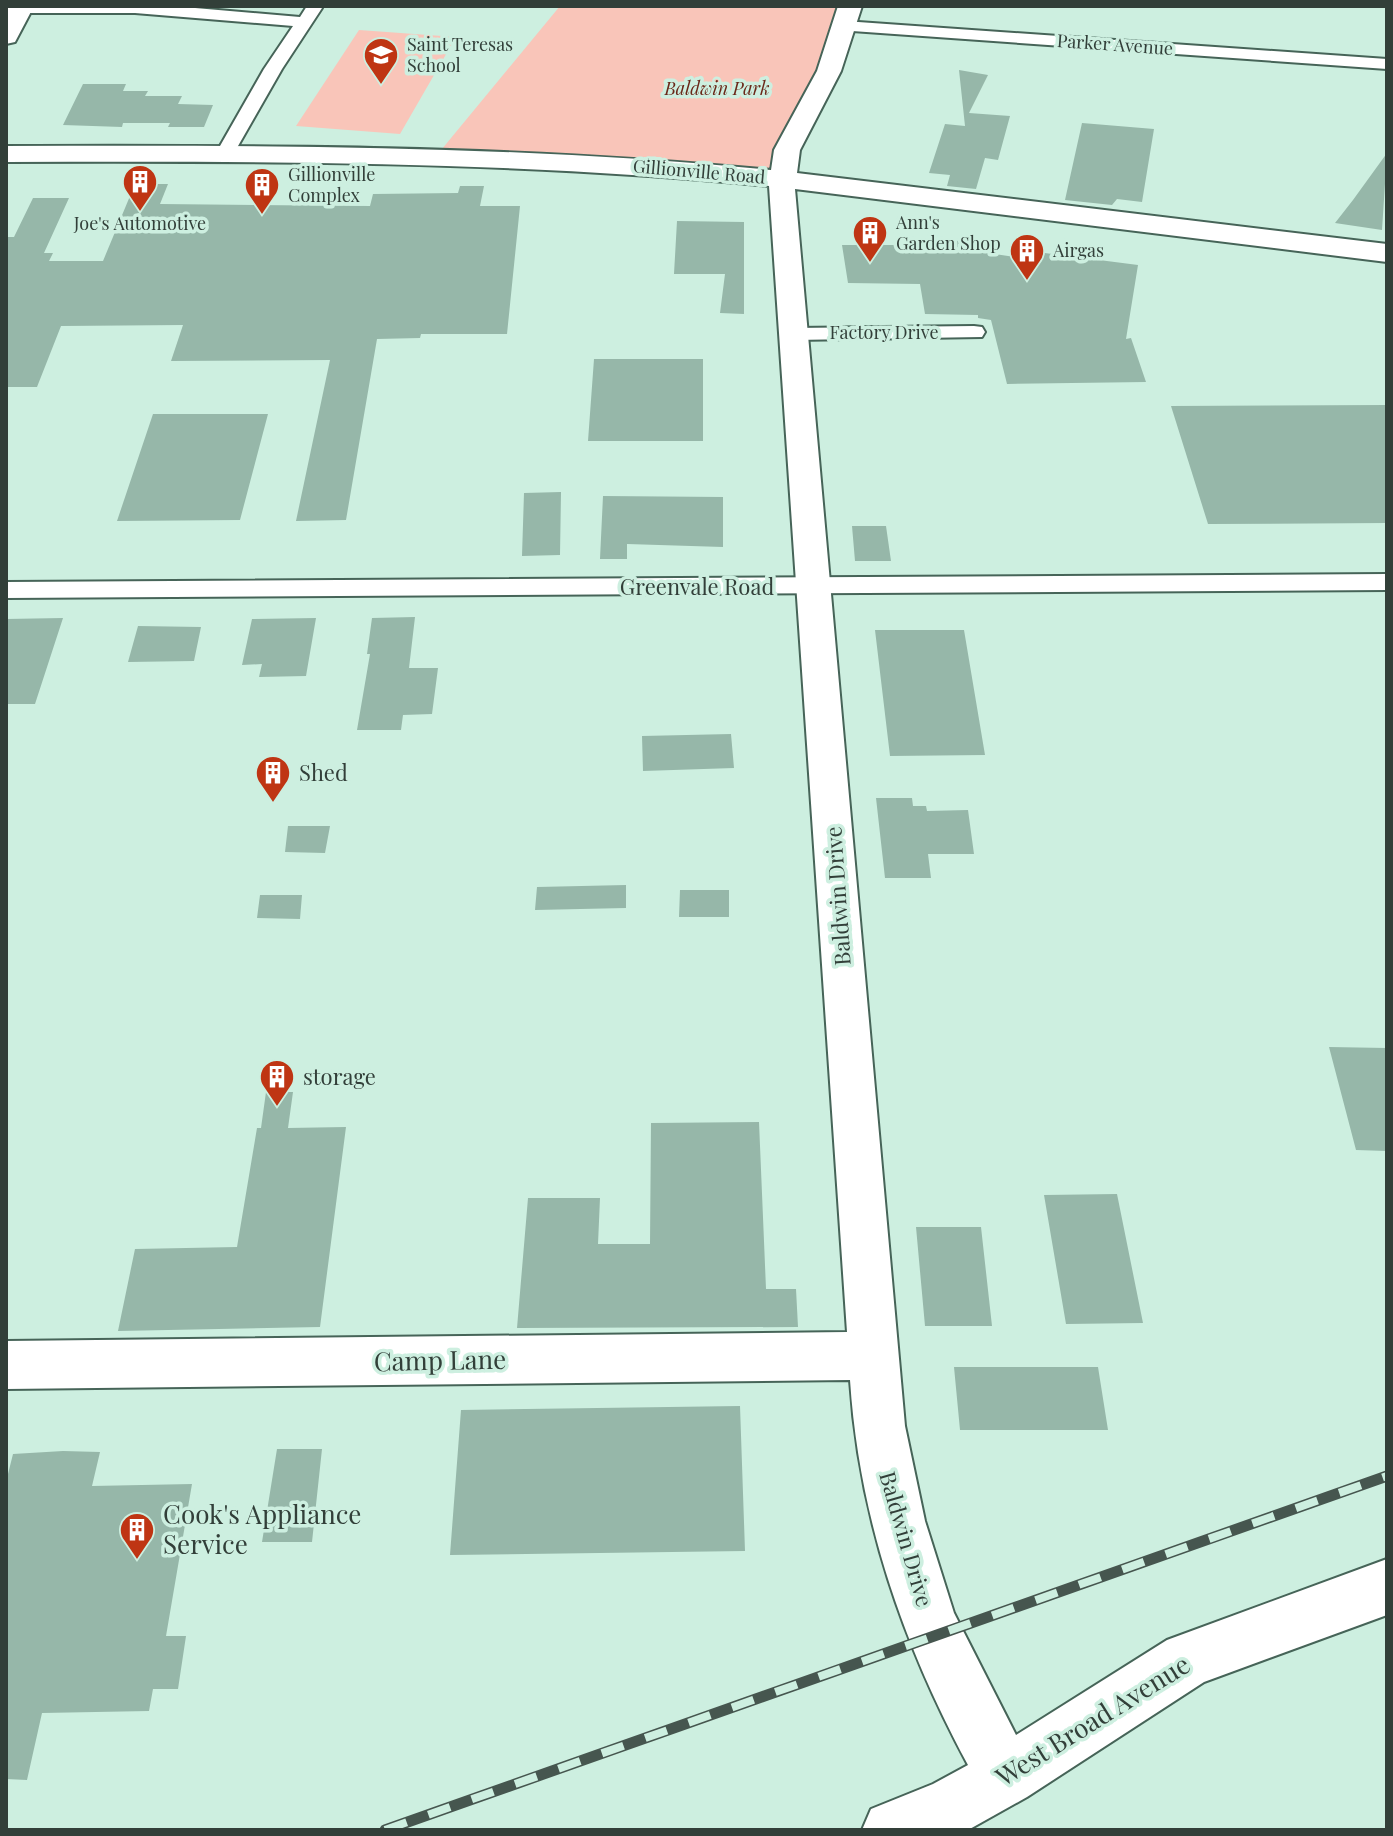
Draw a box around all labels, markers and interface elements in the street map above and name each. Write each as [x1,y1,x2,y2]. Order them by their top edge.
street label: Parker Avenue [1056,28,1174,60]
place label: Saint Teresas School [407,32,513,77]
school or university icon: Saint Teresas School [362,36,400,86]
park label: Baldwin Park [663,76,770,100]
street label: Gillionville Road [632,153,767,189]
place label: Gillionville Complex [288,162,375,207]
building icon: Joe's Automotive [121,163,159,213]
building icon: Gillionville Complex [243,166,281,216]
place label: Ann's Garden Shop [895,210,1001,255]
place label: Joe's Automotive [73,211,206,235]
building icon: Ann's Garden Shop [851,214,889,264]
building icon: Airgas [1008,232,1046,282]
place label: Airgas [1052,238,1104,262]
street label: Factory Drive [829,320,939,344]
street label: Greenvale Road [620,571,774,601]
building icon: Shed [254,754,292,804]
place label: Shed [299,757,348,787]
street label: Baldwin Drive [817,826,857,967]
building icon: storage [258,1058,296,1108]
place label: storage [303,1061,376,1091]
street label: Camp Lane [373,1341,506,1378]
street label: Baldwin Drive [873,1468,941,1610]
place label: Cook's Appliance Service [163,1496,361,1561]
building icon: Cook's Appliance Service [118,1511,156,1561]
street label: West Broad Avenue [988,1646,1196,1794]

